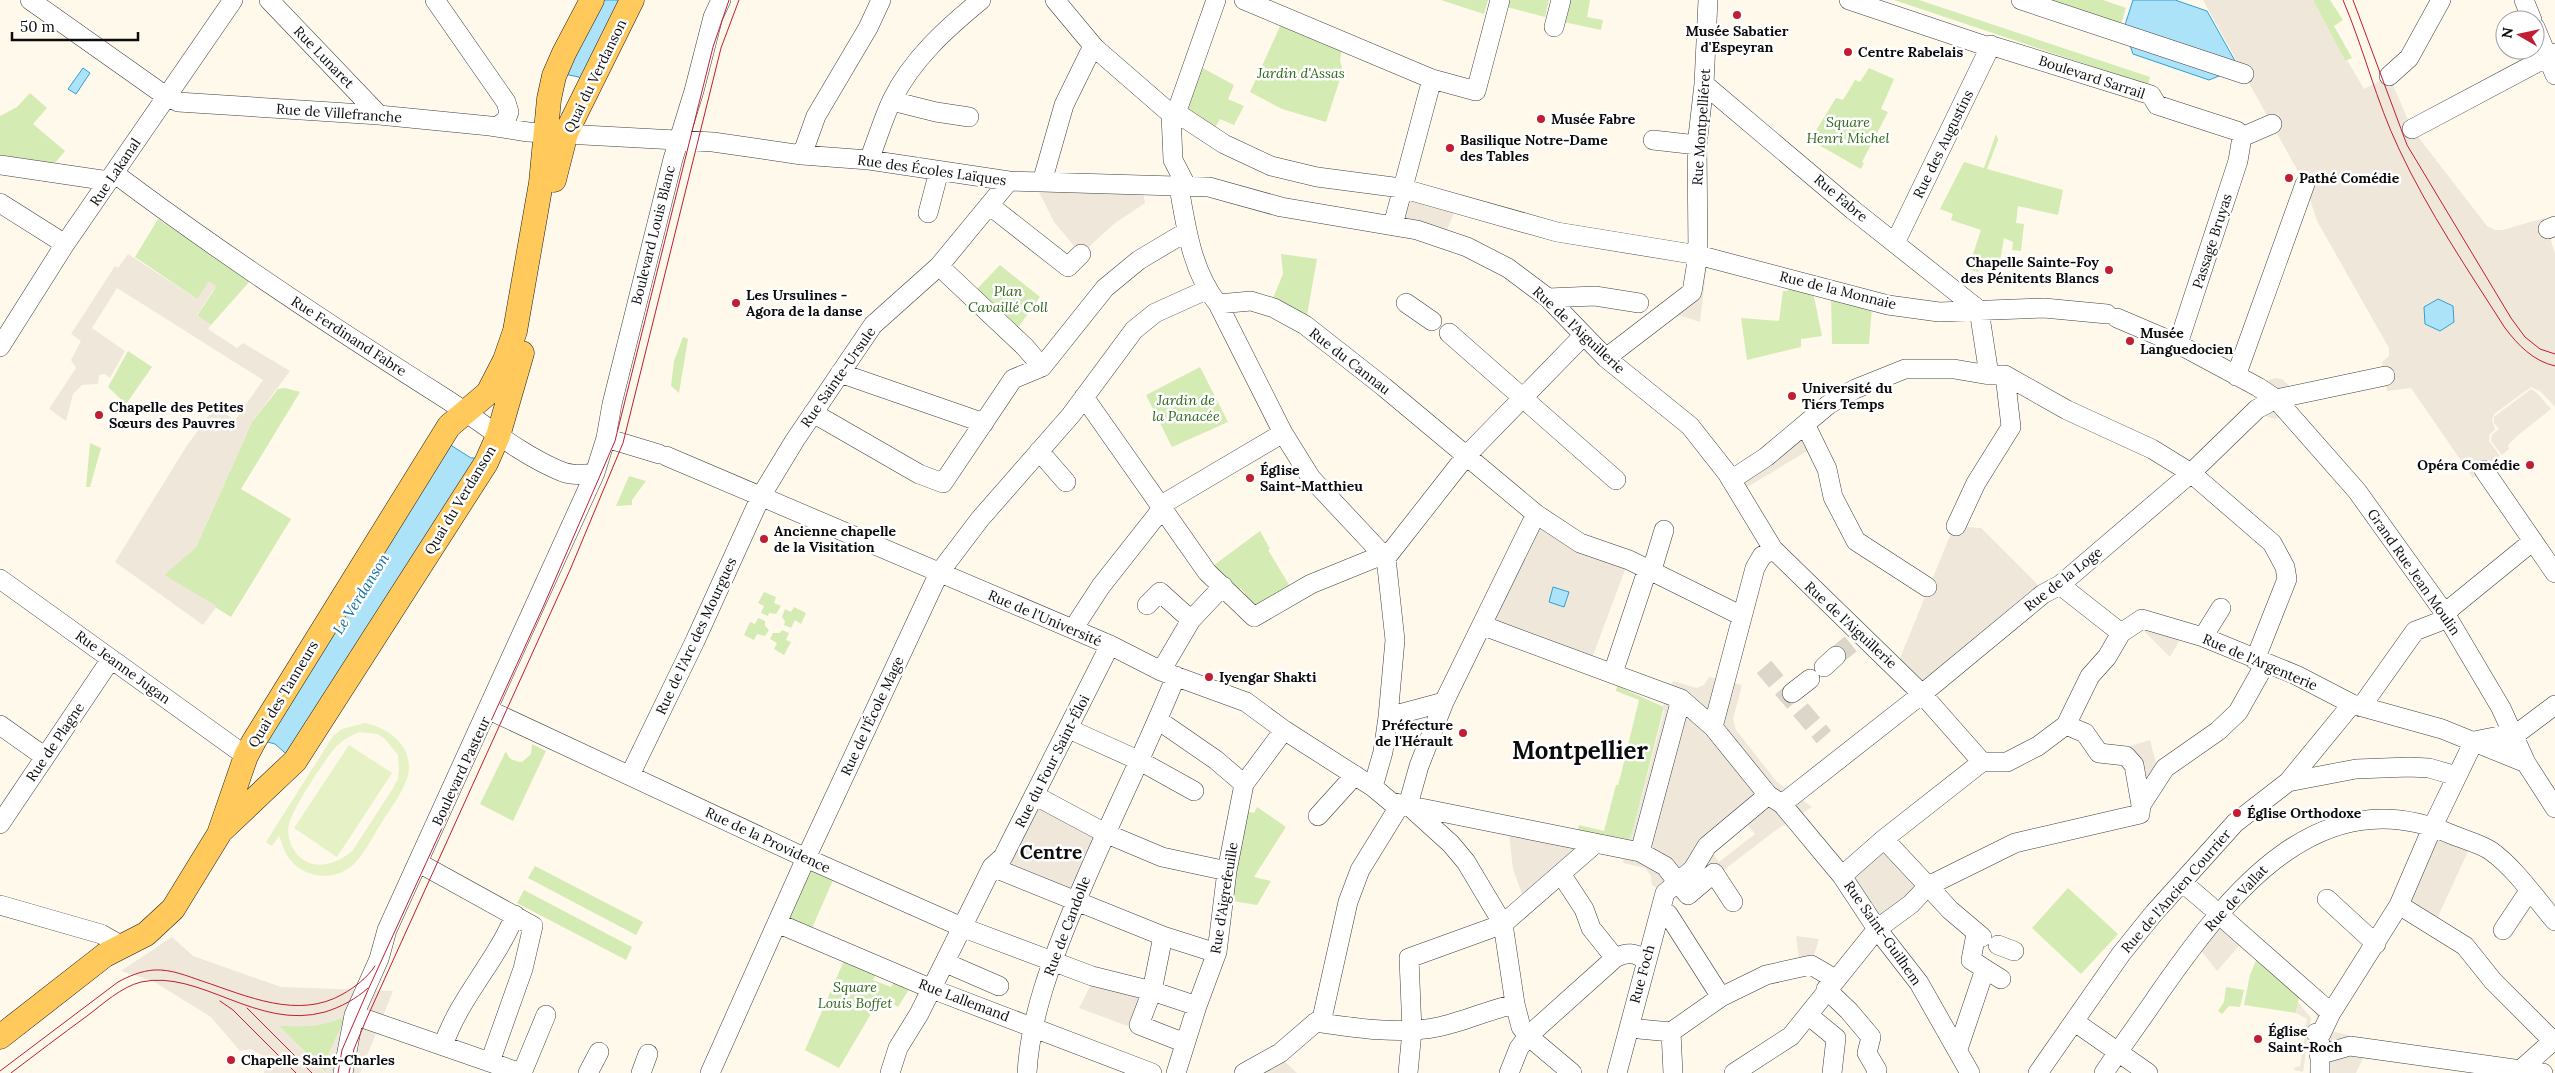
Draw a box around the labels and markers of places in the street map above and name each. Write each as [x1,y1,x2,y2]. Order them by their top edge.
marker: Musée Sabatier d'Espeyran [1731,9,1743,21]
place label: Musée Sabatier d'Espeyran [1685,22,1789,56]
place label: Centre Rabelais [1858,43,1963,61]
marker: Centre Rabelais [1842,46,1854,58]
place label: Musée Fabre [1551,110,1636,128]
marker: Musée Fabre [1535,113,1547,125]
place label: Basilique Notre-Dame des Tables [1460,131,1608,165]
marker: Basilique Notre-Dame des Tables [1444,142,1456,154]
place label: Pathé Comédie [2299,169,2400,187]
marker: Pathé Comédie [2283,172,2295,184]
place label: Chapelle Sainte-Foy des Pénitents Blancs [1961,253,2099,287]
marker: Chapelle Sainte-Foy des Pénitents Blancs [2103,264,2115,276]
place label: Les Ursulines - Agora de la danse [746,286,863,320]
marker: Les Ursulines - Agora de la danse [730,297,742,309]
place label: Musée Languedocien [2140,324,2233,358]
marker: Musée Languedocien [2124,335,2136,347]
place label: Université du Tiers Temps [1802,379,1893,413]
marker: Université du Tiers Temps [1786,390,1798,402]
place label: Chapelle des Petites Sœurs des Pauvres [109,398,244,432]
marker: Chapelle des Petites Sœurs des Pauvres [93,409,105,421]
place label: Opéra Comédie [2417,456,2520,474]
marker: Opéra Comédie [2524,459,2536,471]
place label: Église Saint-Matthieu [1260,461,1363,495]
marker: Église Saint-Matthieu [1244,472,1256,484]
place label: Ancienne chapelle de la Visitation [774,522,897,556]
marker: Ancienne chapelle de la Visitation [758,533,770,545]
place label: Iyengar Shakti [1219,668,1317,686]
marker: Iyengar Shakti [1203,671,1215,683]
place label: Préfecture de l'Hérault [1375,716,1453,750]
marker: Préfecture de l'Hérault [1457,727,1469,739]
place label: Église Orthodoxe [2247,804,2362,822]
marker: Église Orthodoxe [2231,807,2243,819]
place label: Église Saint-Roch [2268,1022,2343,1056]
marker: Église Saint-Roch [2252,1033,2264,1045]
place label: Chapelle Saint-Charles [241,1051,395,1069]
marker: Chapelle Saint-Charles [225,1054,237,1066]

